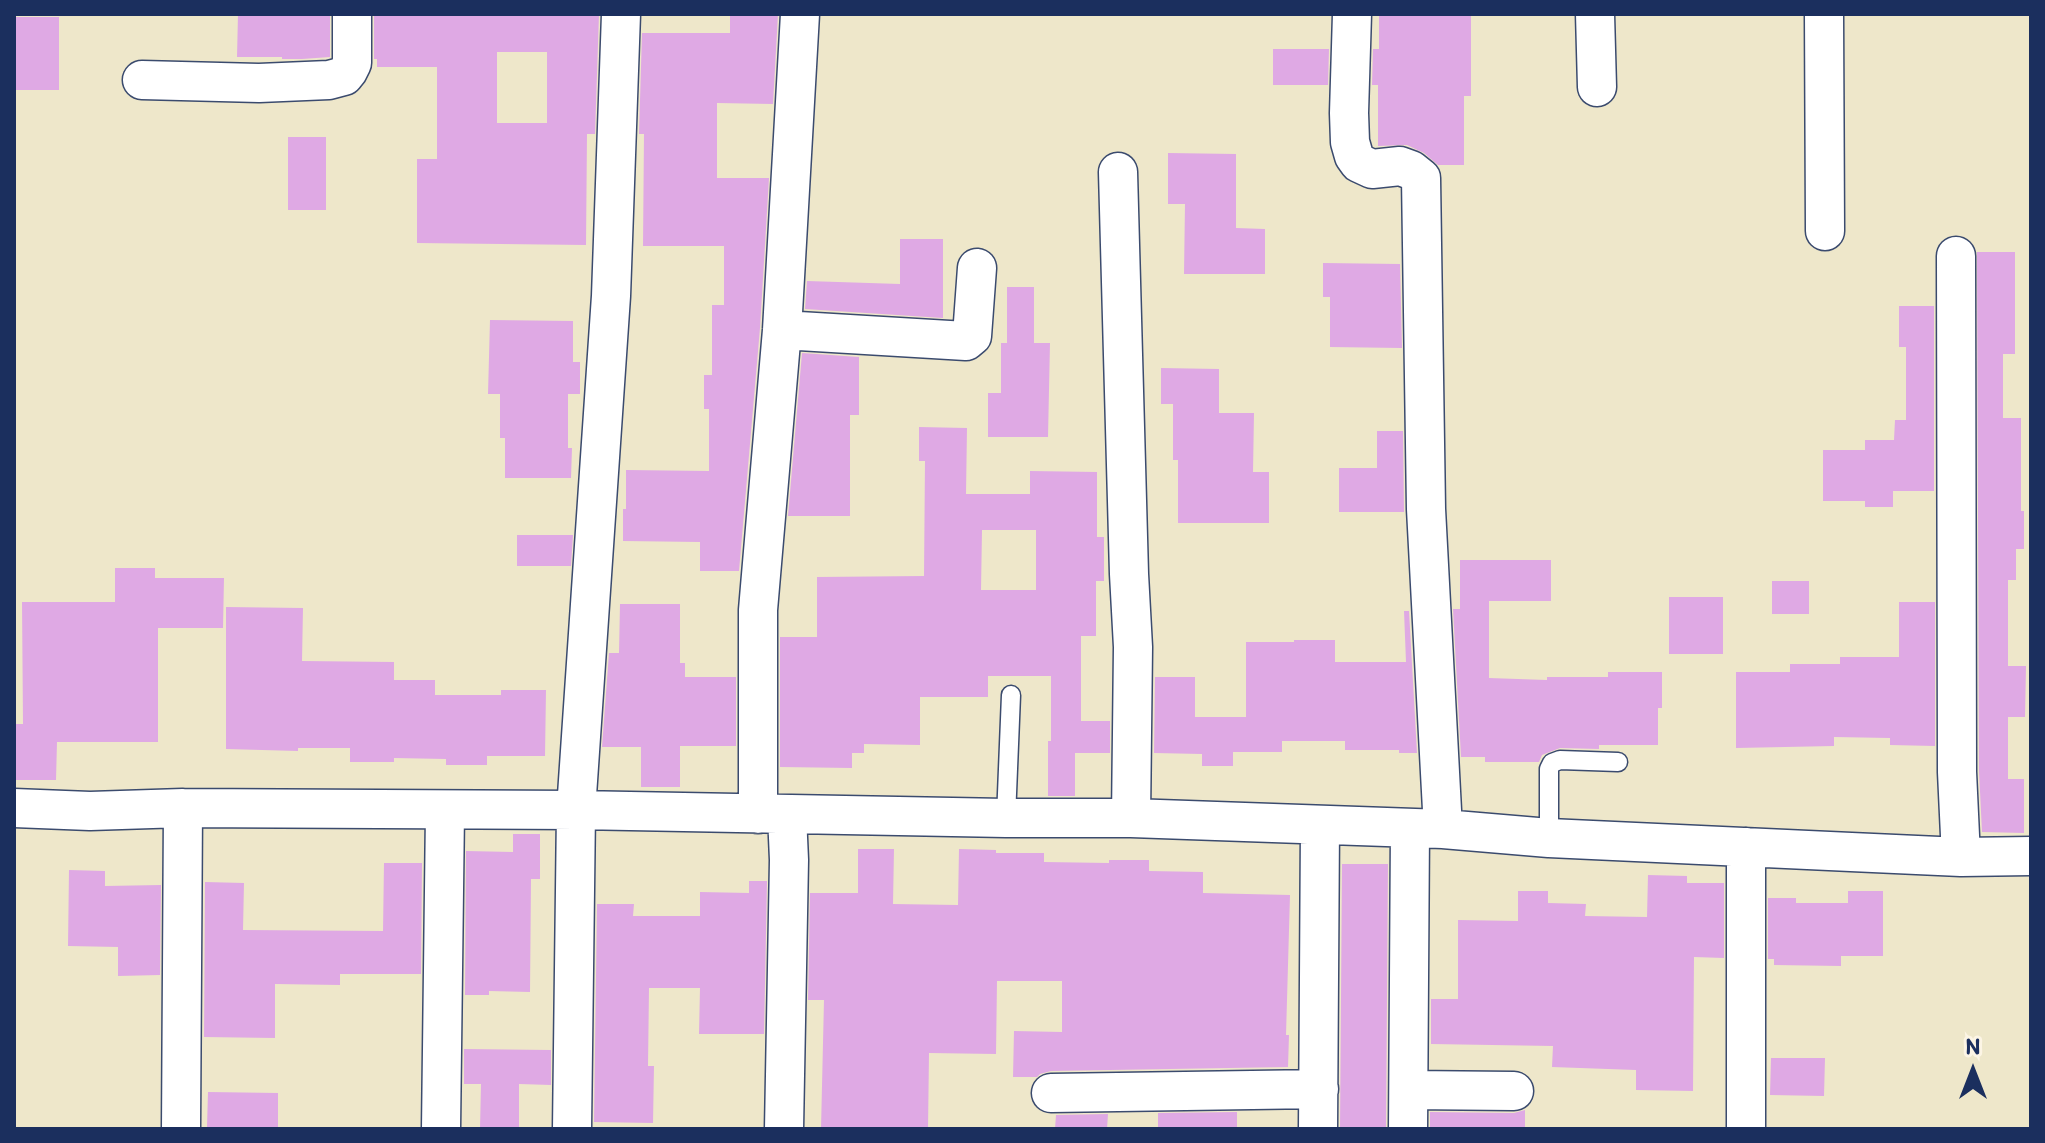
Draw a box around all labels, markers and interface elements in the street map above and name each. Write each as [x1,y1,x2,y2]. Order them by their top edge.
north arrow [1933,1031,2013,1111]
text: N [1966,1033,1980,1060]

